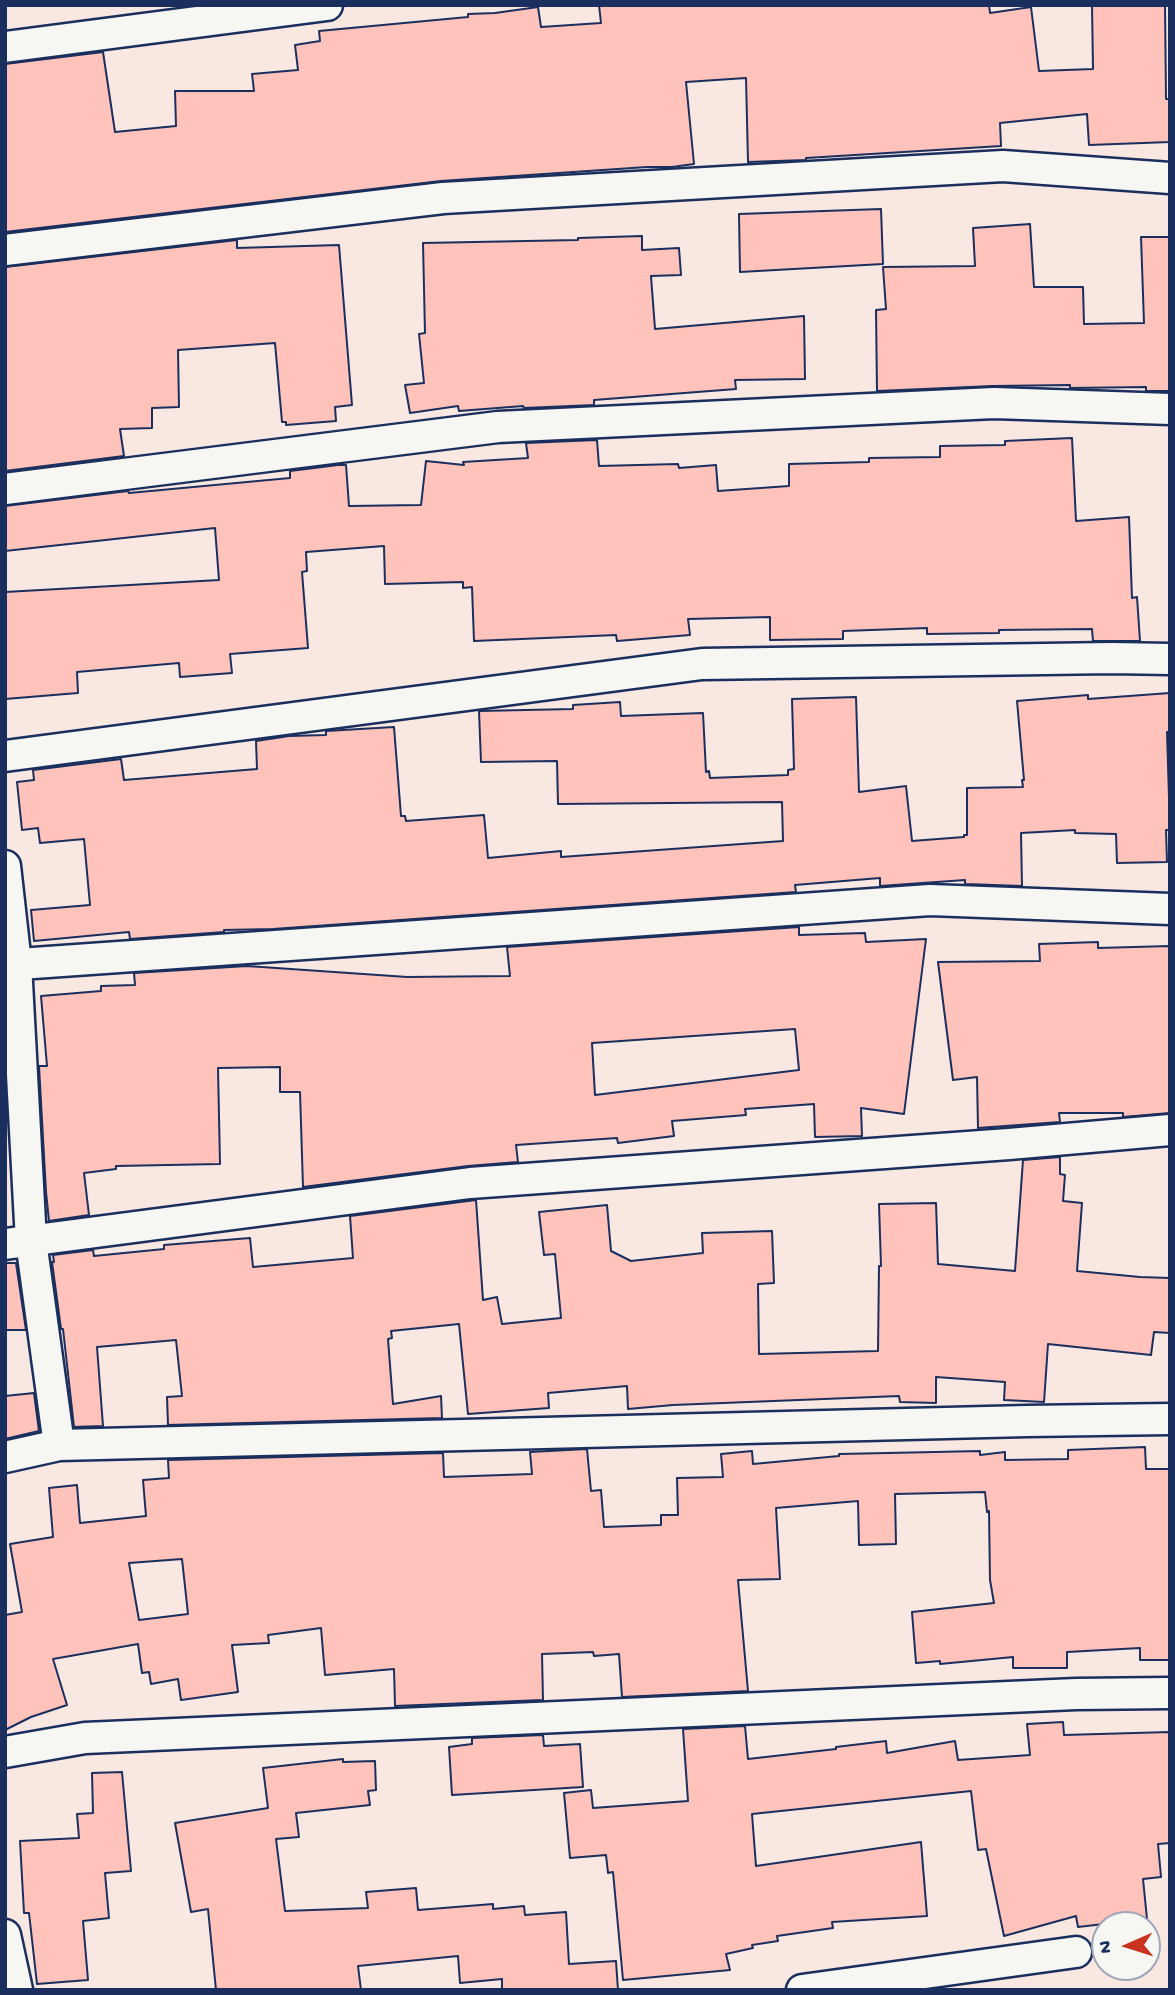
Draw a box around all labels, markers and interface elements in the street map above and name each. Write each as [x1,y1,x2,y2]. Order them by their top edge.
north arrow [1091,1911,1161,1981]
text: N [1095,1940,1118,1954]

